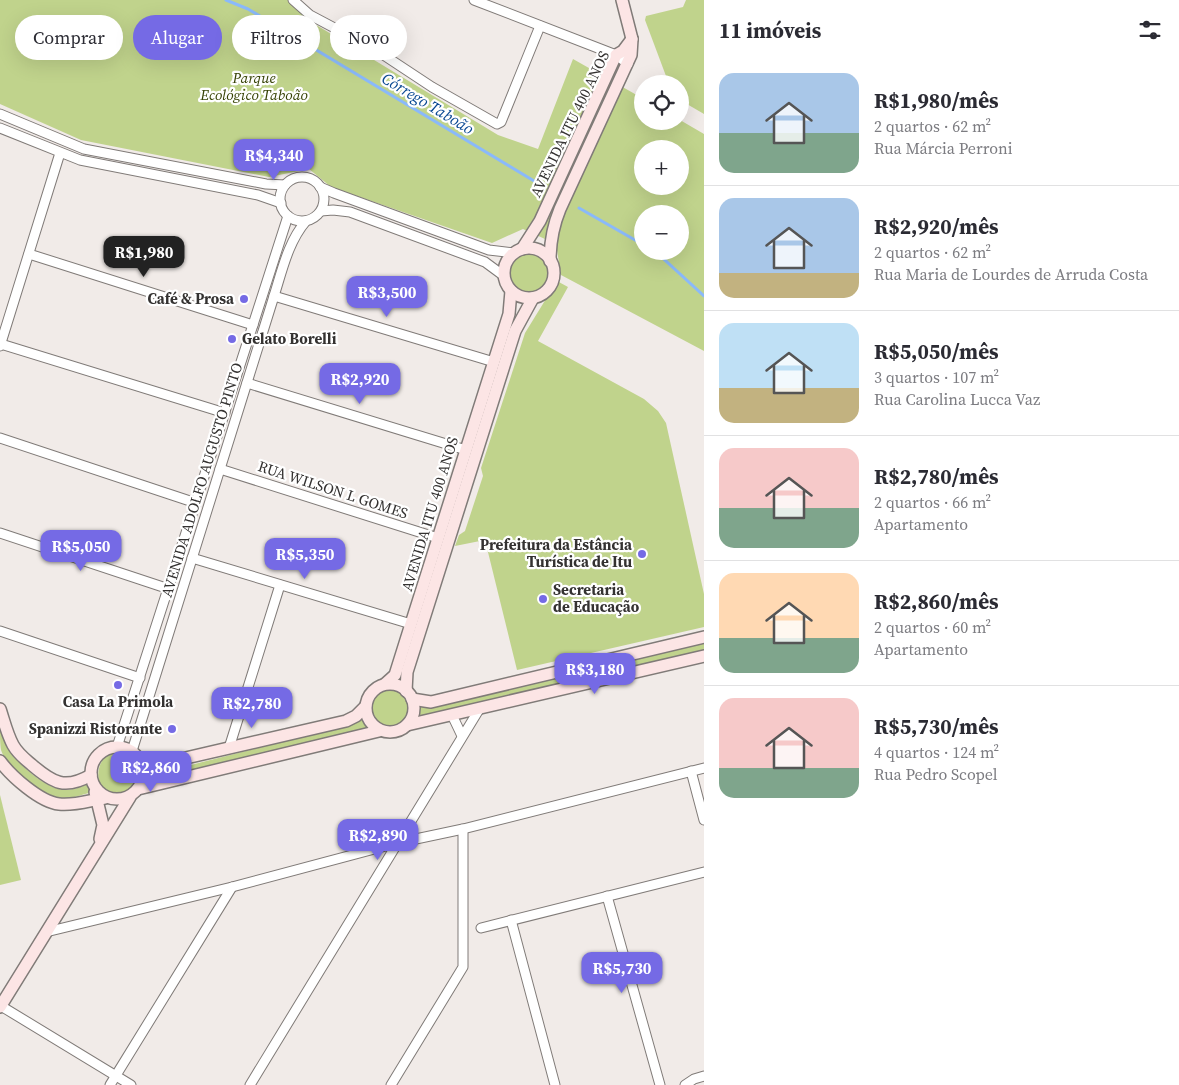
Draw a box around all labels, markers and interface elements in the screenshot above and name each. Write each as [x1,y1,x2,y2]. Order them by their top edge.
chip: Comprar [15,15,123,60]
chip: Alugar [133,15,222,60]
chip: Filtros [232,15,320,60]
chip: Novo [330,15,407,60]
text: 11 imóveis [719,16,821,45]
icon: filters [1136,16,1164,44]
street label: AVENIDA ITU 400 ANOS [525,47,614,201]
park label: Parque Ecológico Taboão [199,67,308,105]
water label: Córrego Taboão [378,67,478,139]
map controls [634,75,689,260]
button: locate [634,75,689,130]
text: R$1,980/mês [874,86,999,115]
icon: home [759,93,819,153]
text: 2 quartos · 62 m² [874,115,991,137]
text: Rua Márcia Perroni [874,137,1013,159]
pin: R$4,340 [228,138,320,181]
button: + [634,140,689,195]
text: R$4,340 [244,144,304,166]
button: − [634,205,689,260]
text: R$2,920/mês [874,212,999,241]
icon: home [759,218,819,278]
pin: R$1,980 [98,236,190,278]
text: R$1,980 [114,241,174,263]
text: 2 quartos · 62 m² [874,241,991,263]
text: Rua Maria de Lourdes de Arruda Costa [874,263,1148,285]
pin: R$3,500 [341,276,433,318]
text: R$3,500 [357,281,417,303]
place label: Café & Prosa [147,288,235,309]
marker: Café & Prosa [238,293,250,305]
place label: Gelato Borelli [242,328,337,349]
marker: Gelato Borelli [226,333,238,345]
text: R$5,050/mês [874,337,999,366]
icon: home [759,343,819,403]
street label: AVENIDA ADOLFO AUGUSTO PINTO [156,360,247,600]
pin: R$2,920 [314,362,406,405]
text: 3 quartos · 107 m² [874,366,999,388]
text: R$2,920 [330,368,390,390]
text: Rua Carolina Lucca Vaz [874,388,1040,410]
street label: AVENIDA ITU 400 ANOS [396,434,463,594]
street label: RUA WILSON L GOMES [255,455,411,524]
text: R$2,780/mês [874,462,999,491]
icon: home [759,468,819,528]
text: 2 quartos · 66 m² [874,491,991,513]
text: Apartamento [874,513,968,535]
pin: R$5,050 [35,530,127,572]
place label: Prefeitura da Estância Turística de Itu [480,534,633,572]
text: R$5,050 [51,535,111,557]
pin: R$5,350 [259,538,351,580]
text: R$5,350 [275,543,335,565]
marker: Prefeitura da Estância Turística de Itu [636,548,648,560]
place label: Secretaria de Educação [553,579,640,617]
text: R$2,860/mês [874,587,999,616]
marker: Secretaria de Educação [537,593,549,605]
icon: home [759,593,819,653]
text: 2 quartos · 60 m² [874,616,991,638]
text: Apartamento [874,638,968,660]
pin: R$3,180 [549,652,641,695]
text: R$3,180 [565,658,625,680]
marker: Casa La Primola [112,679,124,691]
pin: R$2,780 [206,686,298,729]
place label: Casa La Primola [63,691,174,712]
text: R$2,780 [222,692,282,714]
text: R$5,730/mês [874,712,999,741]
place label: Spanizzi Ristorante [29,718,162,739]
icon: home [759,718,819,778]
marker: Spanizzi Ristorante [166,723,178,735]
text: 4 quartos · 124 m² [874,741,999,763]
pin: R$2,860 [105,750,197,793]
text: R$2,860 [121,756,181,778]
text: Rua Pedro Scopel [874,763,998,785]
pin: R$2,890 [332,818,424,861]
text: R$2,890 [348,824,408,846]
pin: R$5,730 [576,952,668,994]
text: R$5,730 [592,957,652,979]

